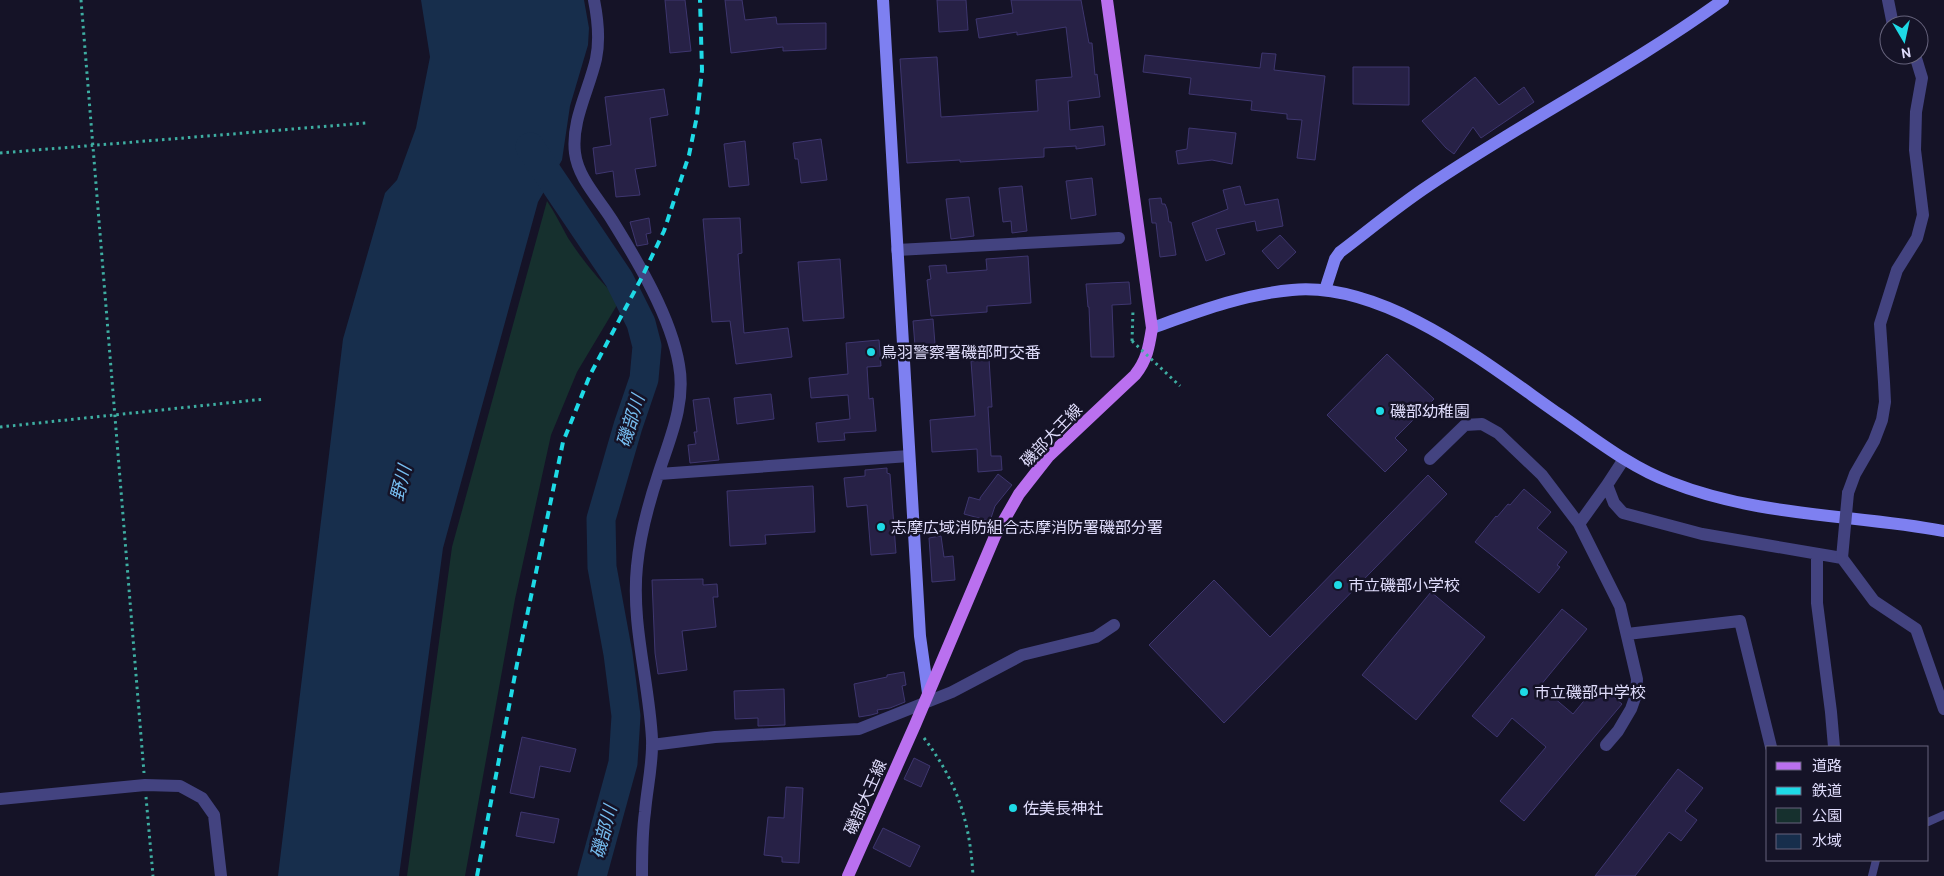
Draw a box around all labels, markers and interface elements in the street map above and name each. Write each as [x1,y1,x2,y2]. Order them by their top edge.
north arrow [1879,15,1929,65]
text: N [1900,43,1912,63]
place label: 鳥羽警察署磯部町交番 [881,343,1041,362]
marker: 鳥羽警察署磯部町交番 [865,346,877,358]
water label: 磯部川 [613,390,650,450]
street label: 磯部大王線 [1017,400,1086,471]
place label: 磯部幼稚園 [1390,402,1470,421]
marker: 磯部幼稚園 [1374,405,1386,417]
water label: 野川 [386,461,417,503]
place label: 志摩広域消防組合志摩消防署磯部分署 [891,518,1163,537]
marker: 志摩広域消防組合志摩消防署磯部分署 [875,521,887,533]
place label: 市立磯部小学校 [1348,576,1460,595]
marker: 市立磯部小学校 [1332,579,1344,591]
place label: 市立磯部中学校 [1534,683,1646,702]
marker: 市立磯部中学校 [1518,686,1530,698]
legend [1766,746,1929,861]
street label: 磯部大王線 [841,757,890,838]
text: 道路 [1812,757,1842,775]
text: 鉄道 [1812,782,1842,800]
place label: 佐美長神社 [1023,799,1103,818]
water label: 磯部川 [586,801,622,861]
marker: 佐美長神社 [1007,802,1019,814]
text: 公園 [1812,807,1842,825]
text: 水域 [1812,832,1842,850]

